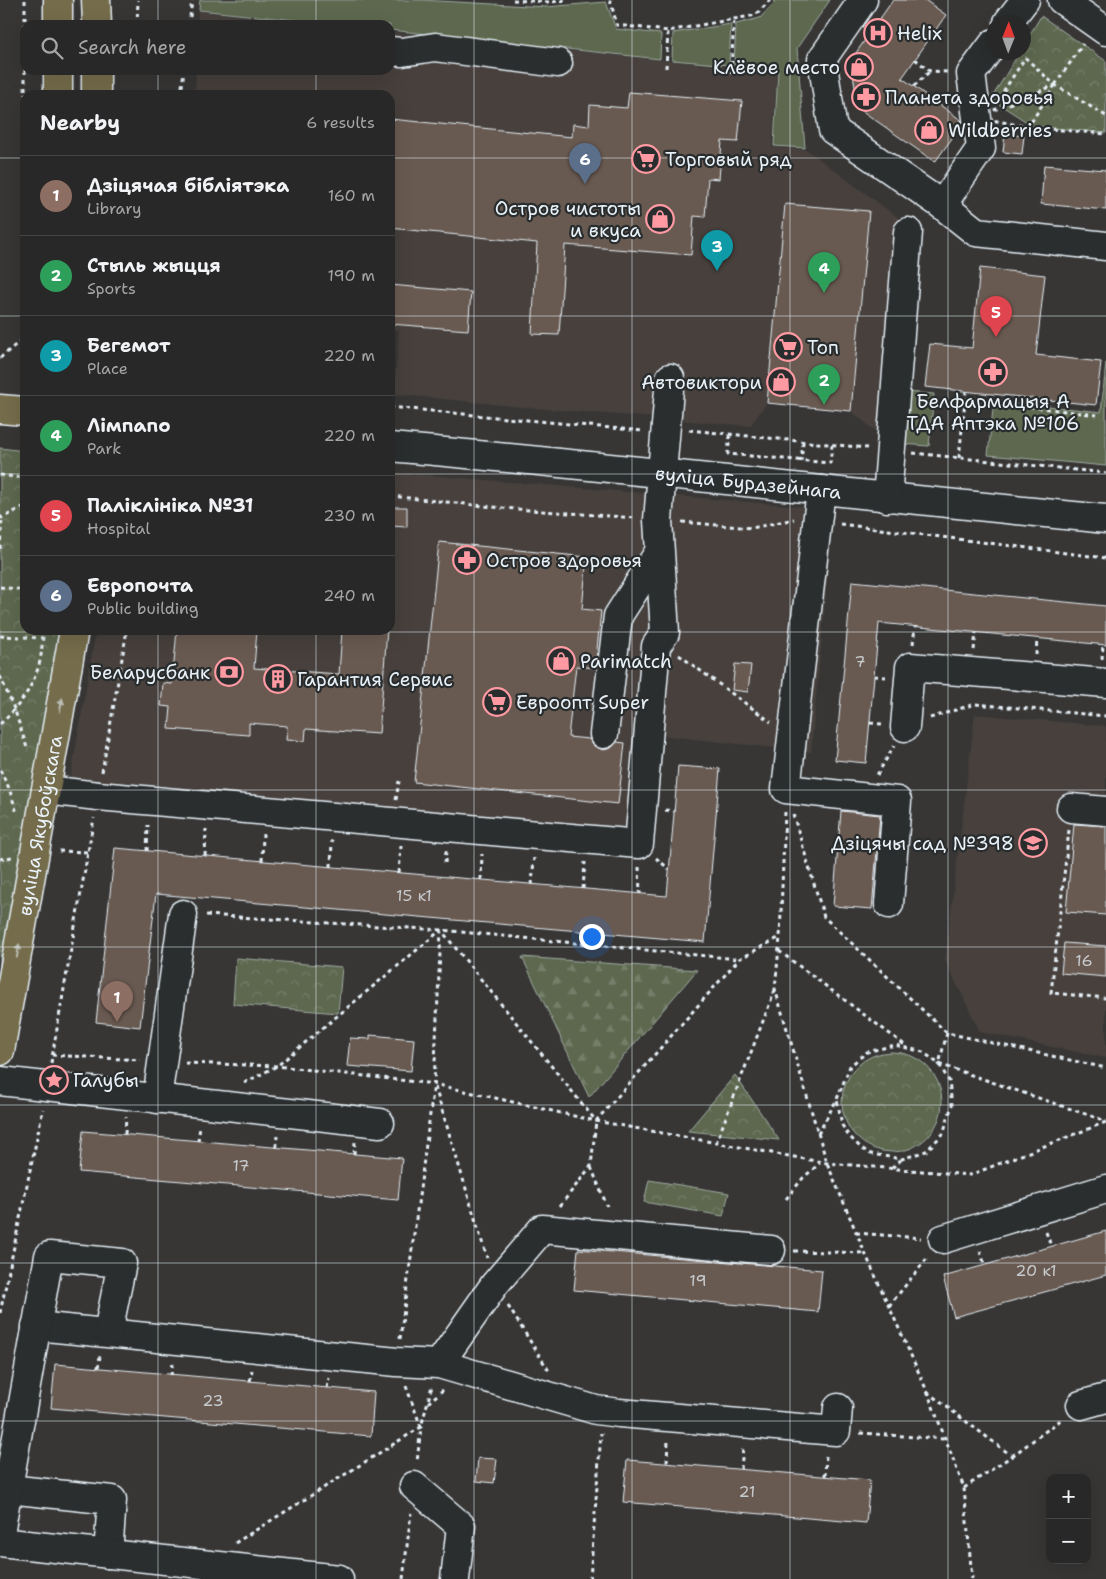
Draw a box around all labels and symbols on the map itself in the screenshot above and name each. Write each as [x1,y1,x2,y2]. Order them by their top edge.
north arrow [986,15,1031,60]
hospital icon: Helix [863,18,893,48]
place label: Helix [897,21,942,46]
shop icon: Клёвое место [844,52,874,82]
place label: Клёвое место [713,55,840,80]
pharmacy icon: Планета здоровья [851,82,881,112]
place label: Планета здоровья [885,85,1053,110]
shop icon: Wildberries [914,115,944,145]
place label: Wildberries [948,118,1052,143]
pin: 6 [569,143,601,184]
supermarket icon: Торговый ряд [631,144,661,174]
place label: Торговый ряд [665,147,792,172]
place label: Остров чистоты и вкуса [495,196,641,243]
shop icon: Остров чистоты и вкуса [645,204,675,234]
pin: 3 [701,230,733,271]
pin: 4 [808,252,840,293]
pin: 5 [980,296,1012,337]
supermarket icon: Топ [773,332,803,362]
place label: Топ [807,335,839,360]
pharmacy icon: Белфармацыя А ТДА Аптэка №106 [978,357,1008,387]
pin: 2 [808,364,840,405]
shop icon: Автовиктори [766,367,796,397]
place label: Автовиктори [641,370,762,395]
place label: Белфармацыя А ТДА Аптэка №106 [907,389,1079,436]
street label: вуліца Бурдзейнага [654,460,843,504]
pharmacy icon: Остров здоровья [452,545,482,575]
place label: Остров здоровья [486,548,642,573]
shop icon: Parimatch [546,646,576,676]
place label: Parimatch [580,649,672,674]
house number: 7 [854,651,866,672]
bank icon: Беларусбанк [214,657,244,687]
place label: Беларусбанк [90,660,210,685]
building icon: Гарантия Сервис [263,664,293,694]
place label: Гарантия Сервис [297,667,453,692]
supermarket icon: Евроопт Super [482,687,512,717]
place label: Евроопт Super [516,690,649,715]
one-way arrow [57,697,65,713]
street label: вуліца Якубоўскага [12,733,68,918]
school or university icon: Дзіцячы сад №398 [1018,828,1048,858]
place label: Дзіцячы сад №398 [831,831,1014,856]
house number: 15 к1 [396,885,432,906]
your location [579,924,605,950]
one-way arrow [14,943,22,959]
house number: 16 [1075,950,1093,971]
pin: 1 [101,981,133,1022]
place icon: Галубы [39,1065,69,1095]
place label: Галубы [73,1068,139,1093]
house number: 17 [232,1155,250,1176]
house number: 20 к1 [1015,1260,1057,1281]
house number: 19 [689,1270,707,1291]
house number: 23 [202,1390,224,1411]
house number: 21 [738,1481,756,1502]

